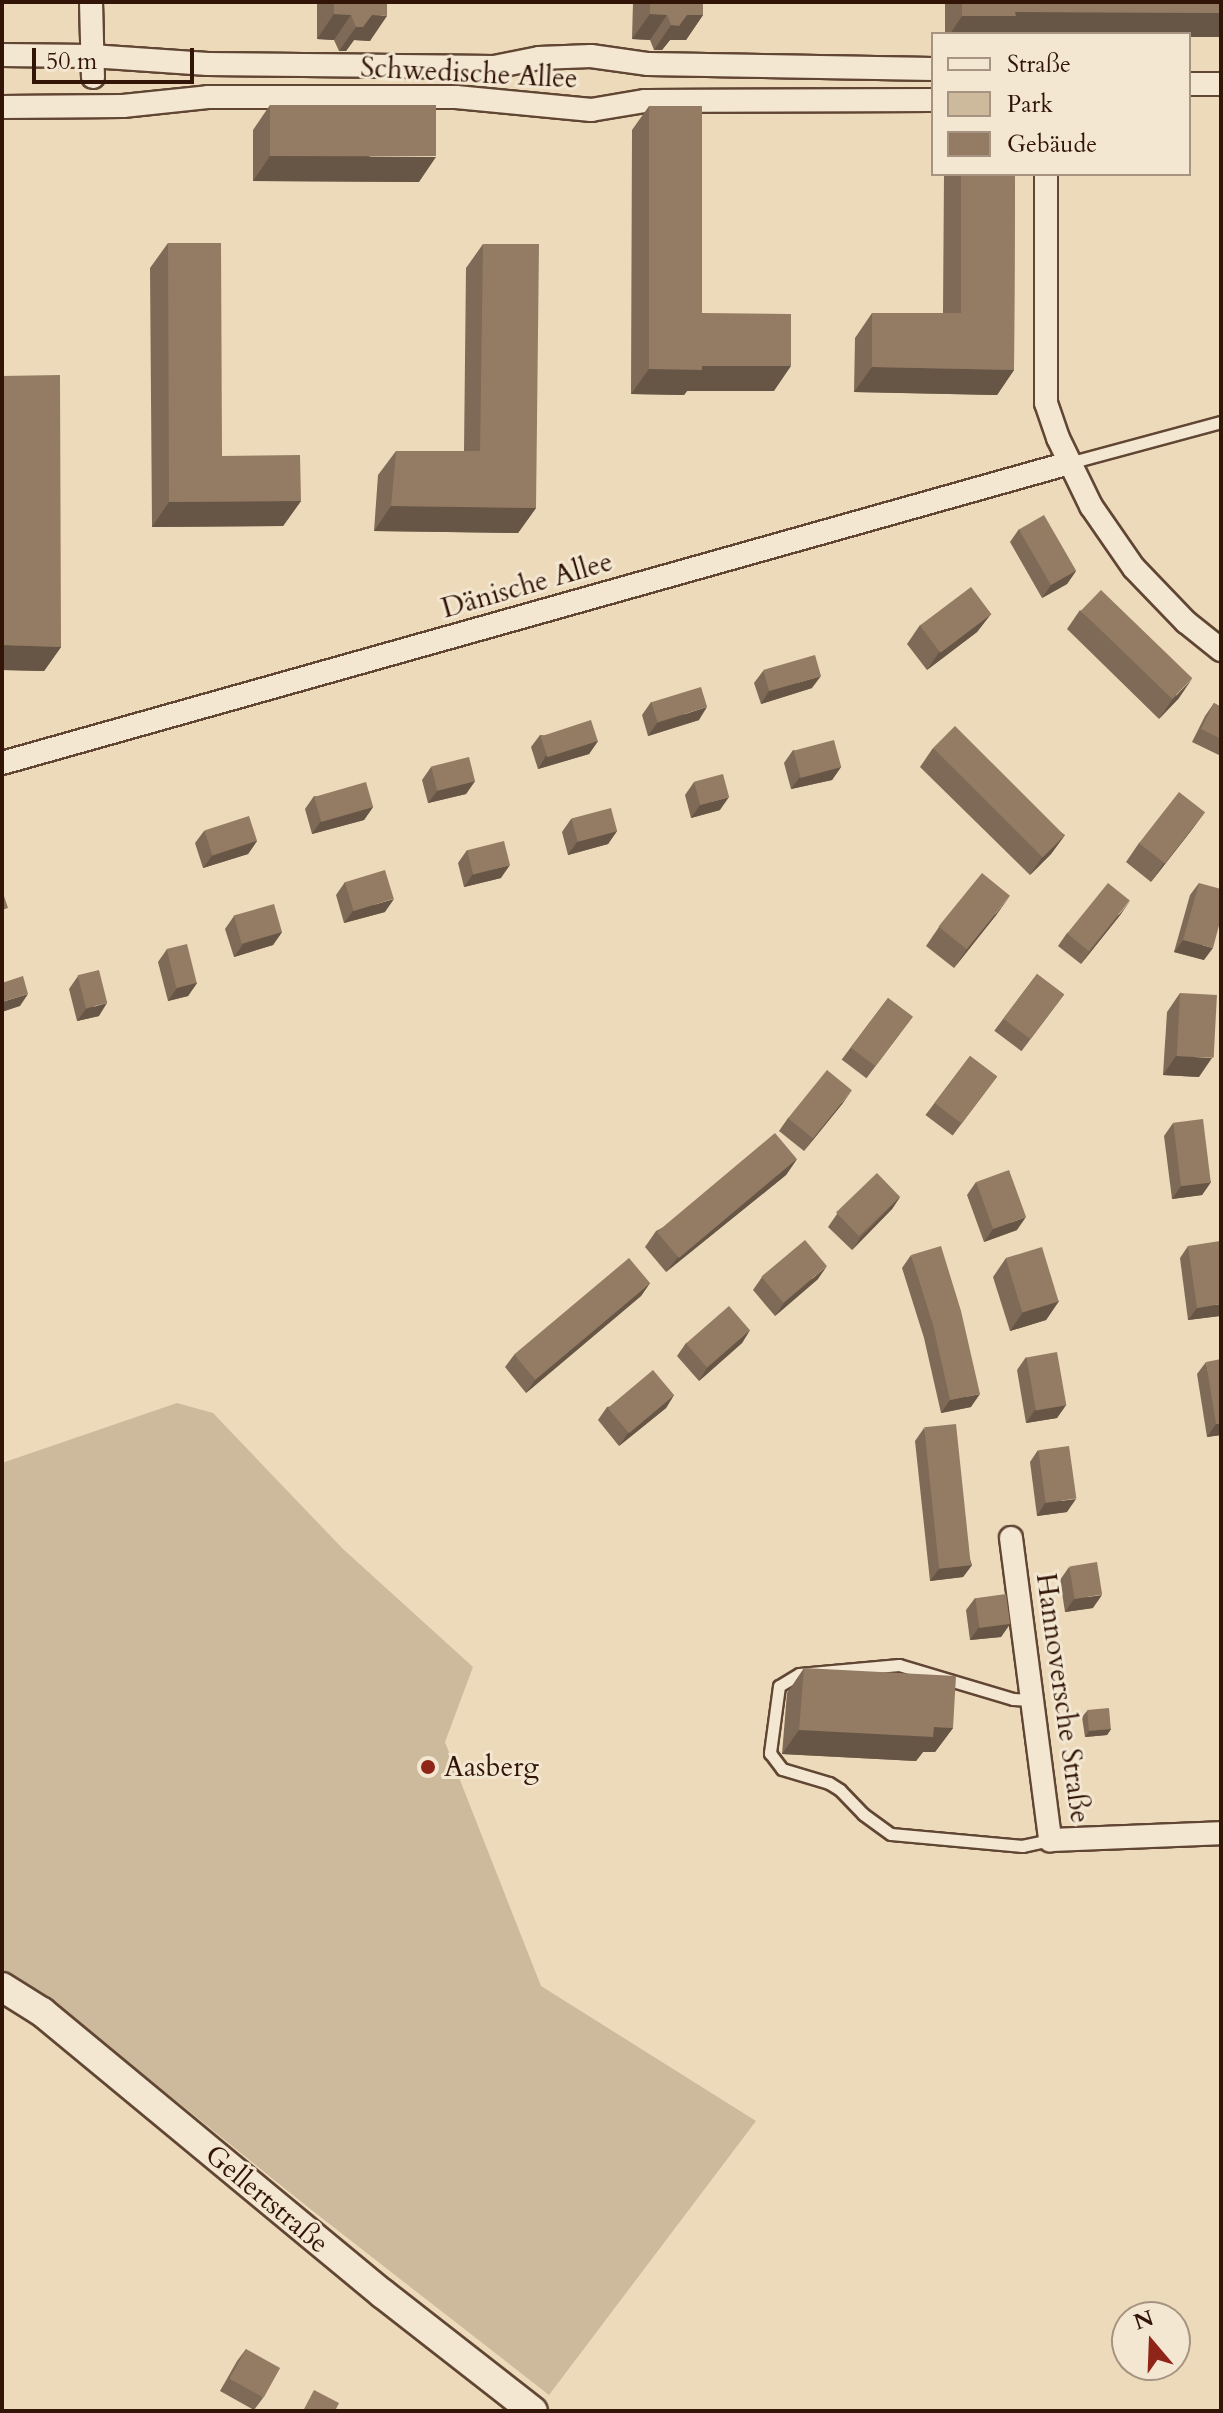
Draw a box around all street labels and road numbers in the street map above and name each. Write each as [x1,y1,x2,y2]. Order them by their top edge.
street label: Schwedische Allee [360,51,578,95]
street label: Dänische Allee [438,545,616,625]
street label: Hannoversche Straße [1029,1571,1097,1825]
street label: Gellertstraße [198,2138,336,2260]

